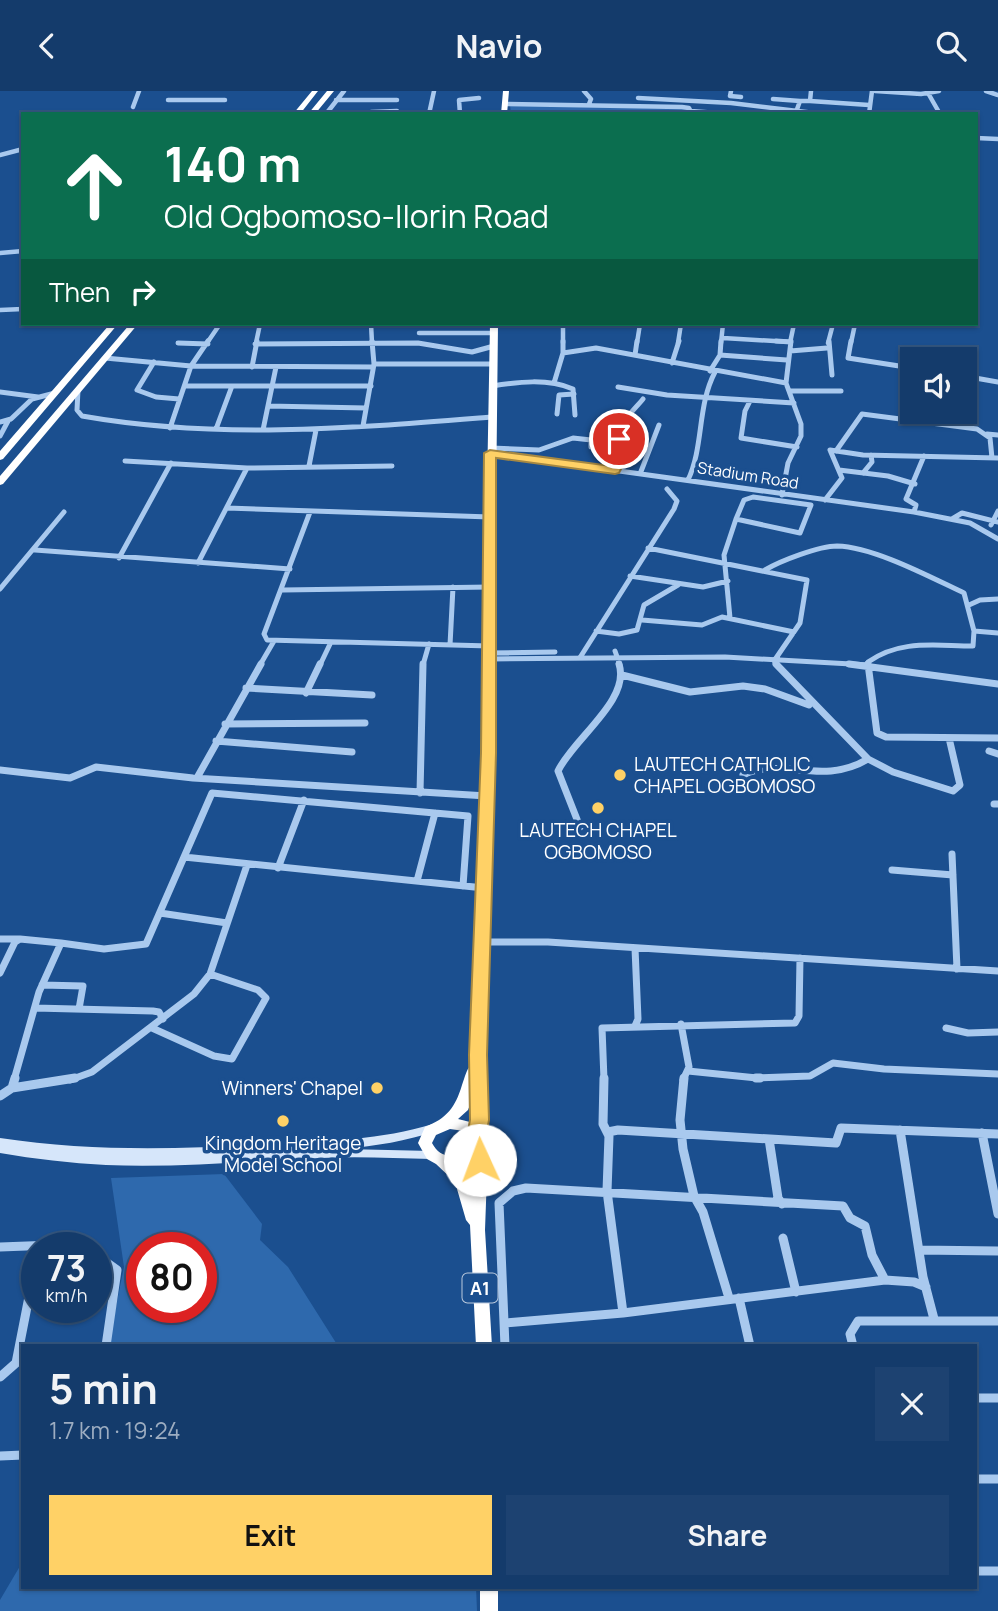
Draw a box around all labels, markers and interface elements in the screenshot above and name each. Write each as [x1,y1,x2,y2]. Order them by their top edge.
text: Navio [455,24,543,68]
icon: back [28,27,66,65]
icon: search [932,27,970,65]
text: 140 m [164,130,301,197]
icon: ahead [49,140,140,231]
text: Old Ogbomoso-Ilorin Road [164,194,549,238]
icon: right [124,273,162,311]
text: Then [49,274,110,310]
map controls [900,347,977,424]
button: sound [900,347,977,424]
pin [589,409,649,469]
icon: arrive [600,420,638,458]
street label: Stadium Road [696,456,800,494]
place label: LAUTECH CATHOLIC CHAPEL OGBOMOSO [634,751,815,799]
marker: LAUTECH CATHOLIC CHAPEL OGBOMOSO [612,767,628,783]
marker: LAUTECH CHAPEL OGBOMOSO [590,800,606,816]
place label: LAUTECH CHAPEL OGBOMOSO [519,817,677,865]
place label: Winners' Chapel [221,1075,363,1101]
marker: Winners' Chapel [369,1080,385,1096]
marker: Kingdom Heritage Model School [275,1113,291,1129]
position arrow [443,1123,517,1197]
place label: Kingdom Heritage Model School [205,1130,361,1178]
speed limit sign: 80 [126,1232,217,1323]
text: 73 [47,1244,86,1292]
road number: A1 [462,1273,498,1303]
text: km/h [46,1283,87,1307]
text: 5 min [49,1359,158,1417]
button: close [875,1367,949,1441]
text: 1.7 km · 19:24 [49,1414,181,1446]
button: Exit [49,1495,492,1575]
button: Share [506,1495,949,1575]

